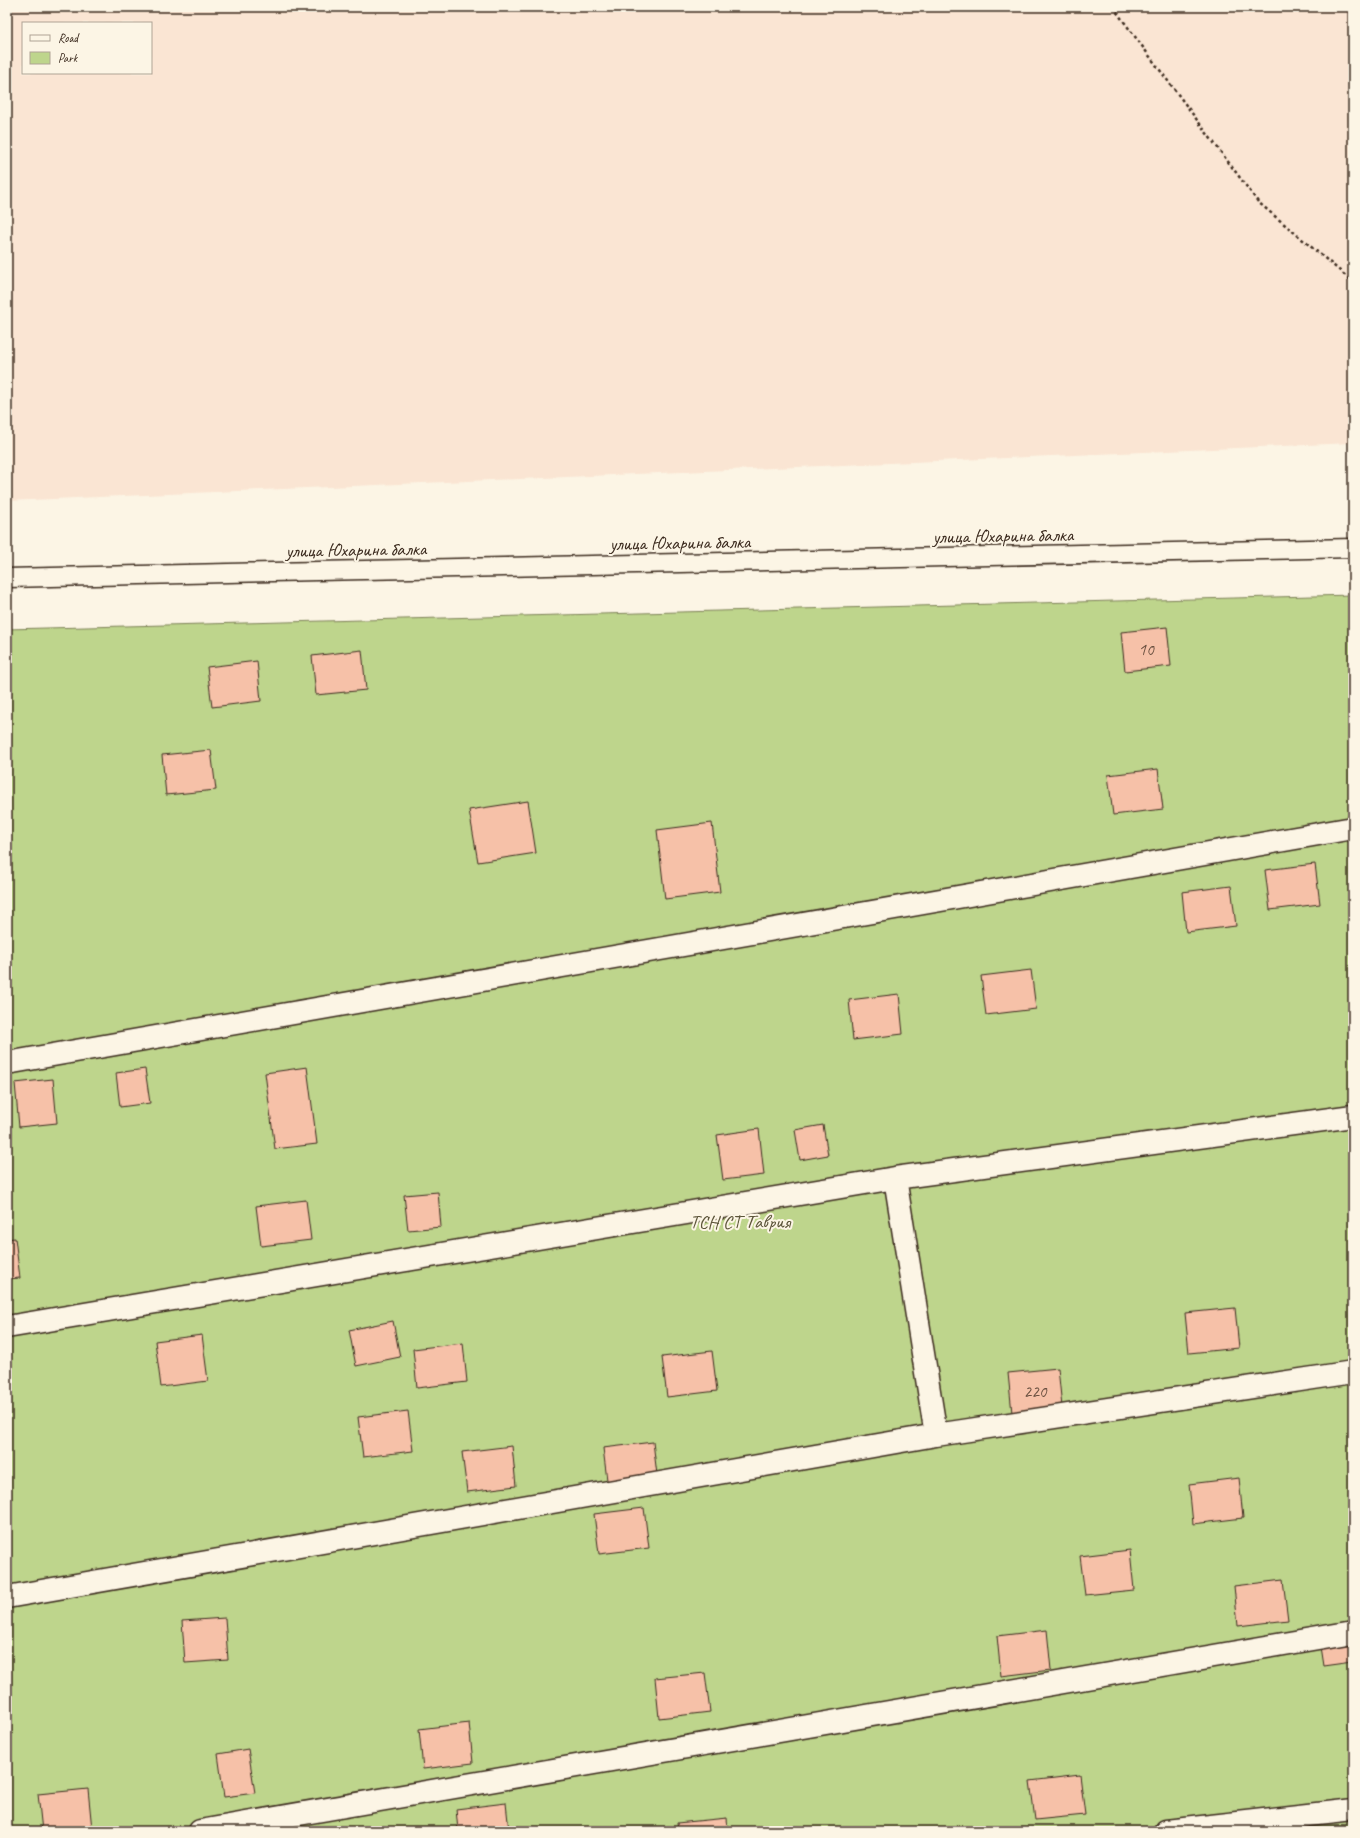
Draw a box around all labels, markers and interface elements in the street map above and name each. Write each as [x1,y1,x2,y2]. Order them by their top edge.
legend [22,22,152,74]
text: Road [58,30,80,46]
text: Park [58,50,79,66]
street label: улица Юхарина балка [931,523,1075,549]
street label: улица Юхарина балка [608,530,752,556]
street label: улица Юхарина балка [284,537,428,563]
house number: 10 [1138,639,1155,660]
park label: ТСН СТ Таврия [690,1210,792,1234]
house number: 220 [1024,1381,1048,1402]

